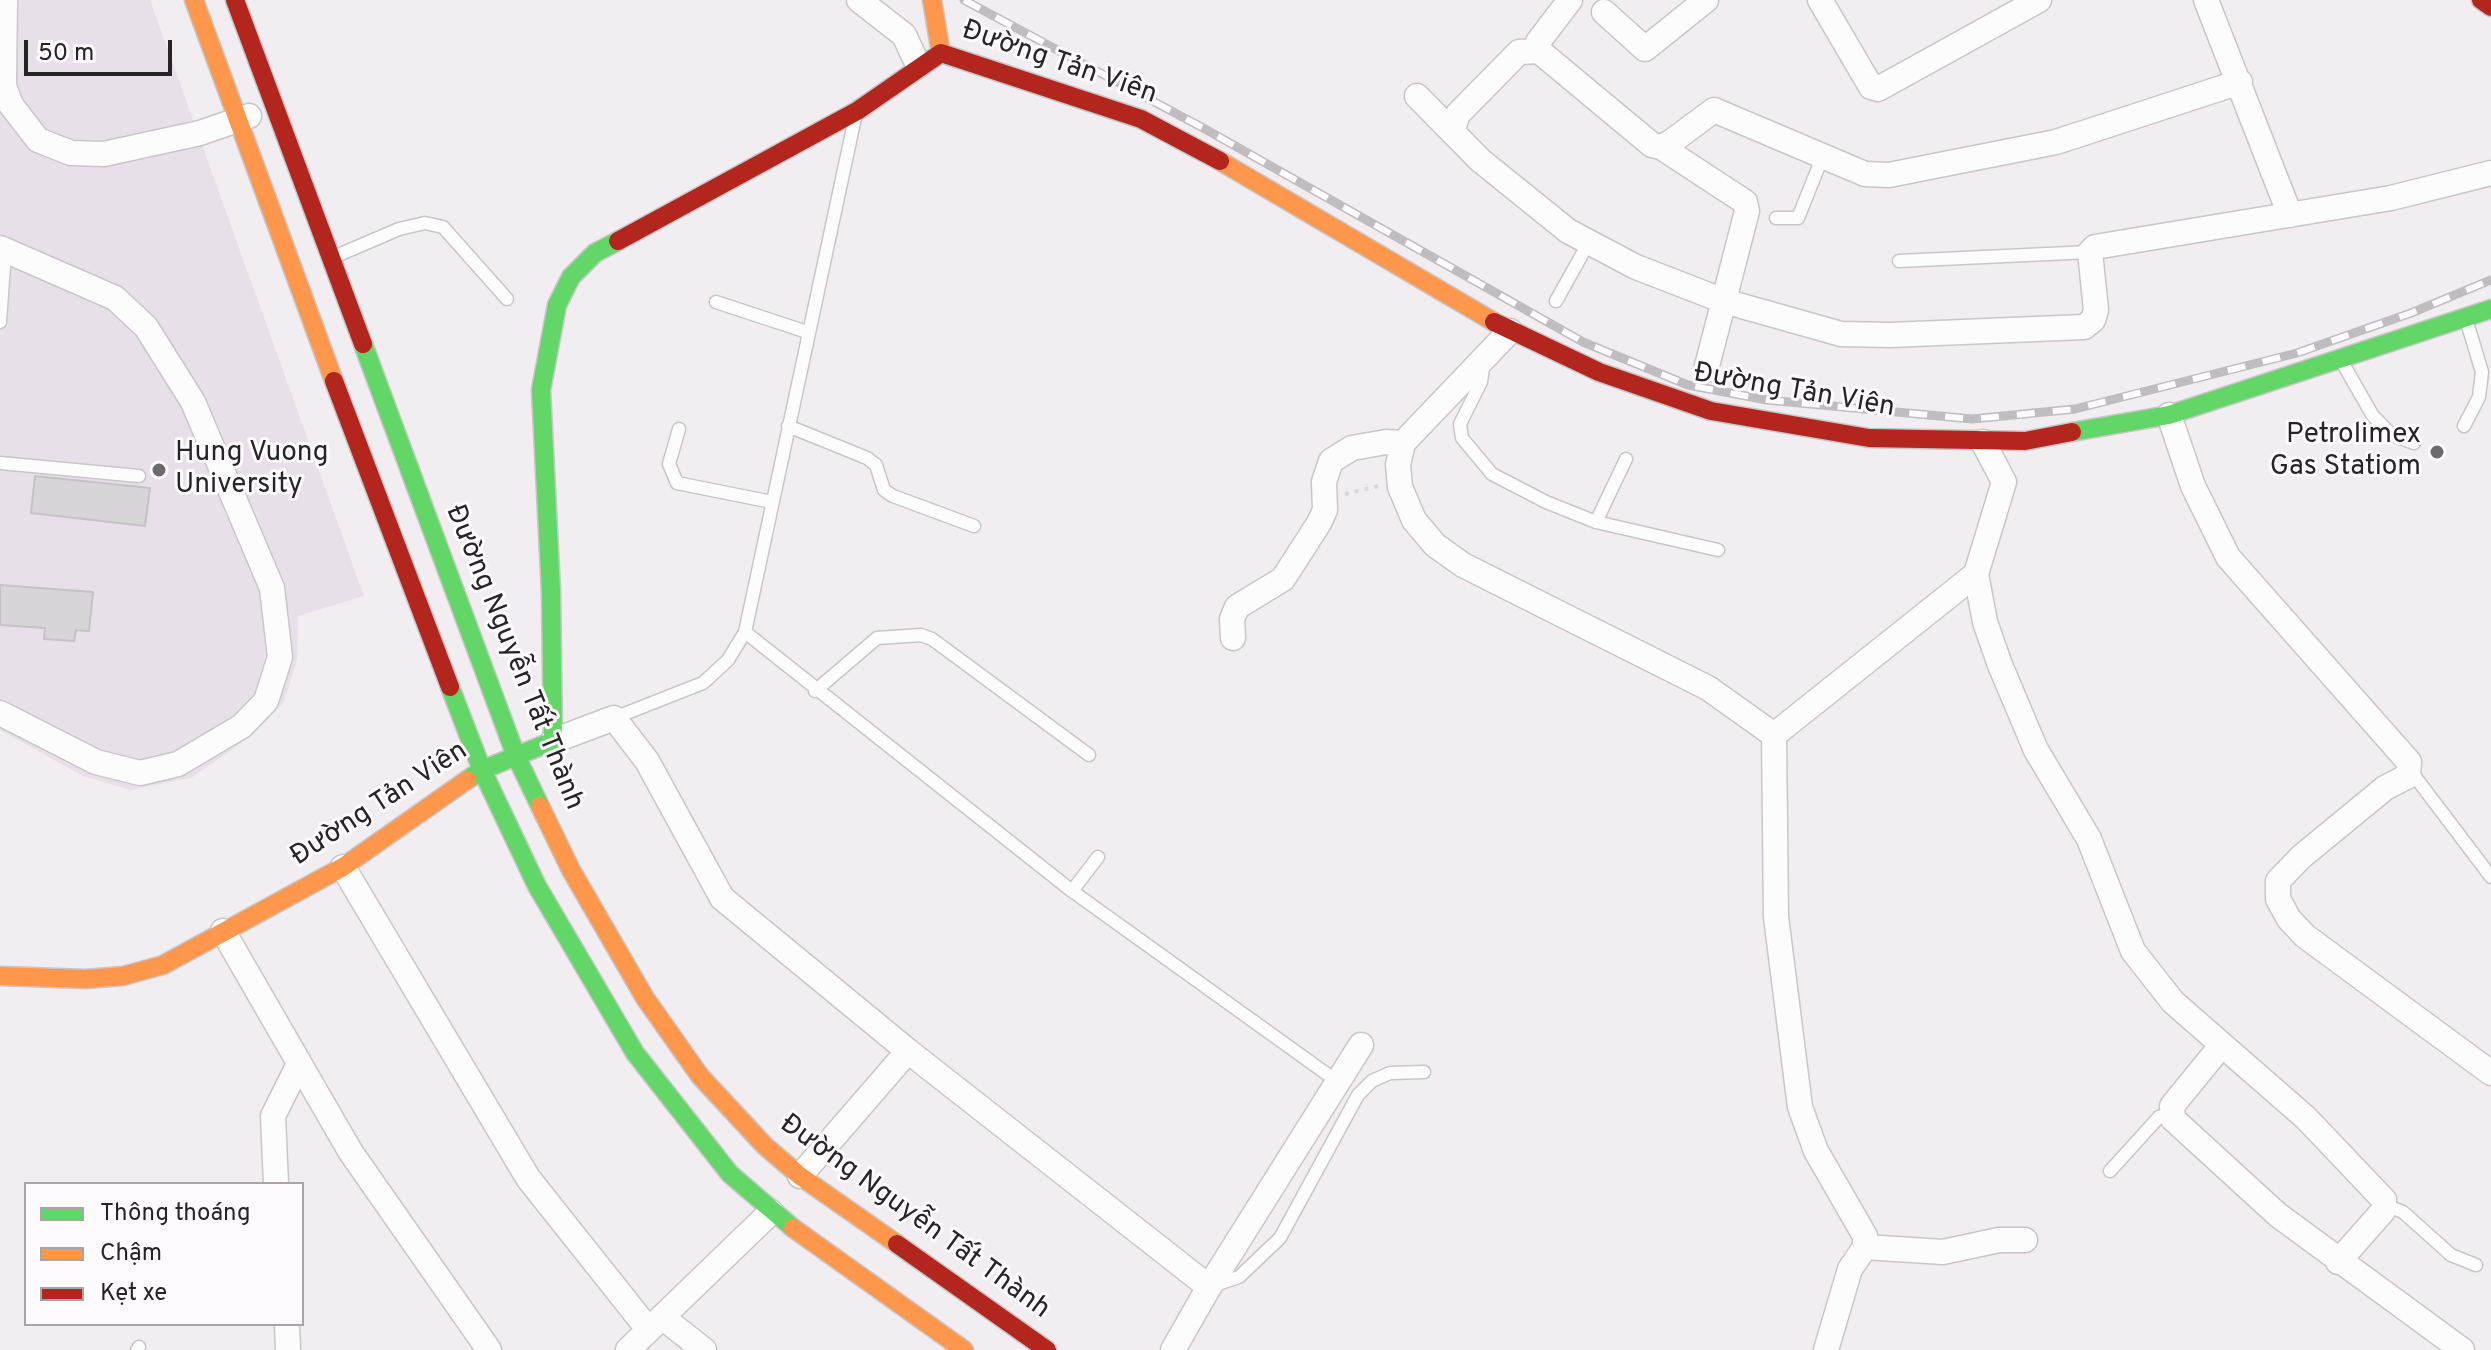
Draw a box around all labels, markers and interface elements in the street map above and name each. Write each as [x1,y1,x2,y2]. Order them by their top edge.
street label: Đường Tản Viên [957,15,1161,113]
scale bar [28,24,176,74]
text: 50 m [38,39,94,69]
street label: Đường Tản Viên [1691,358,1897,426]
place label: Petrolimex Gas Statiom [2270,419,2421,485]
place label: Hung Vuong University [175,437,329,503]
marker: Petrolimex Gas Statiom [2428,443,2446,461]
marker: Hung Vuong University [150,461,168,479]
street label: Đường Nguyễn Tất Thành [436,501,590,815]
street label: Đường Tản Viên [285,735,475,875]
street label: Đường Nguyễn Tất Thành [772,1109,1056,1327]
legend [24,1182,304,1326]
text: Thông thoáng [100,1199,251,1229]
text: Chậm [100,1239,162,1269]
text: Kẹt xe [100,1279,167,1309]

